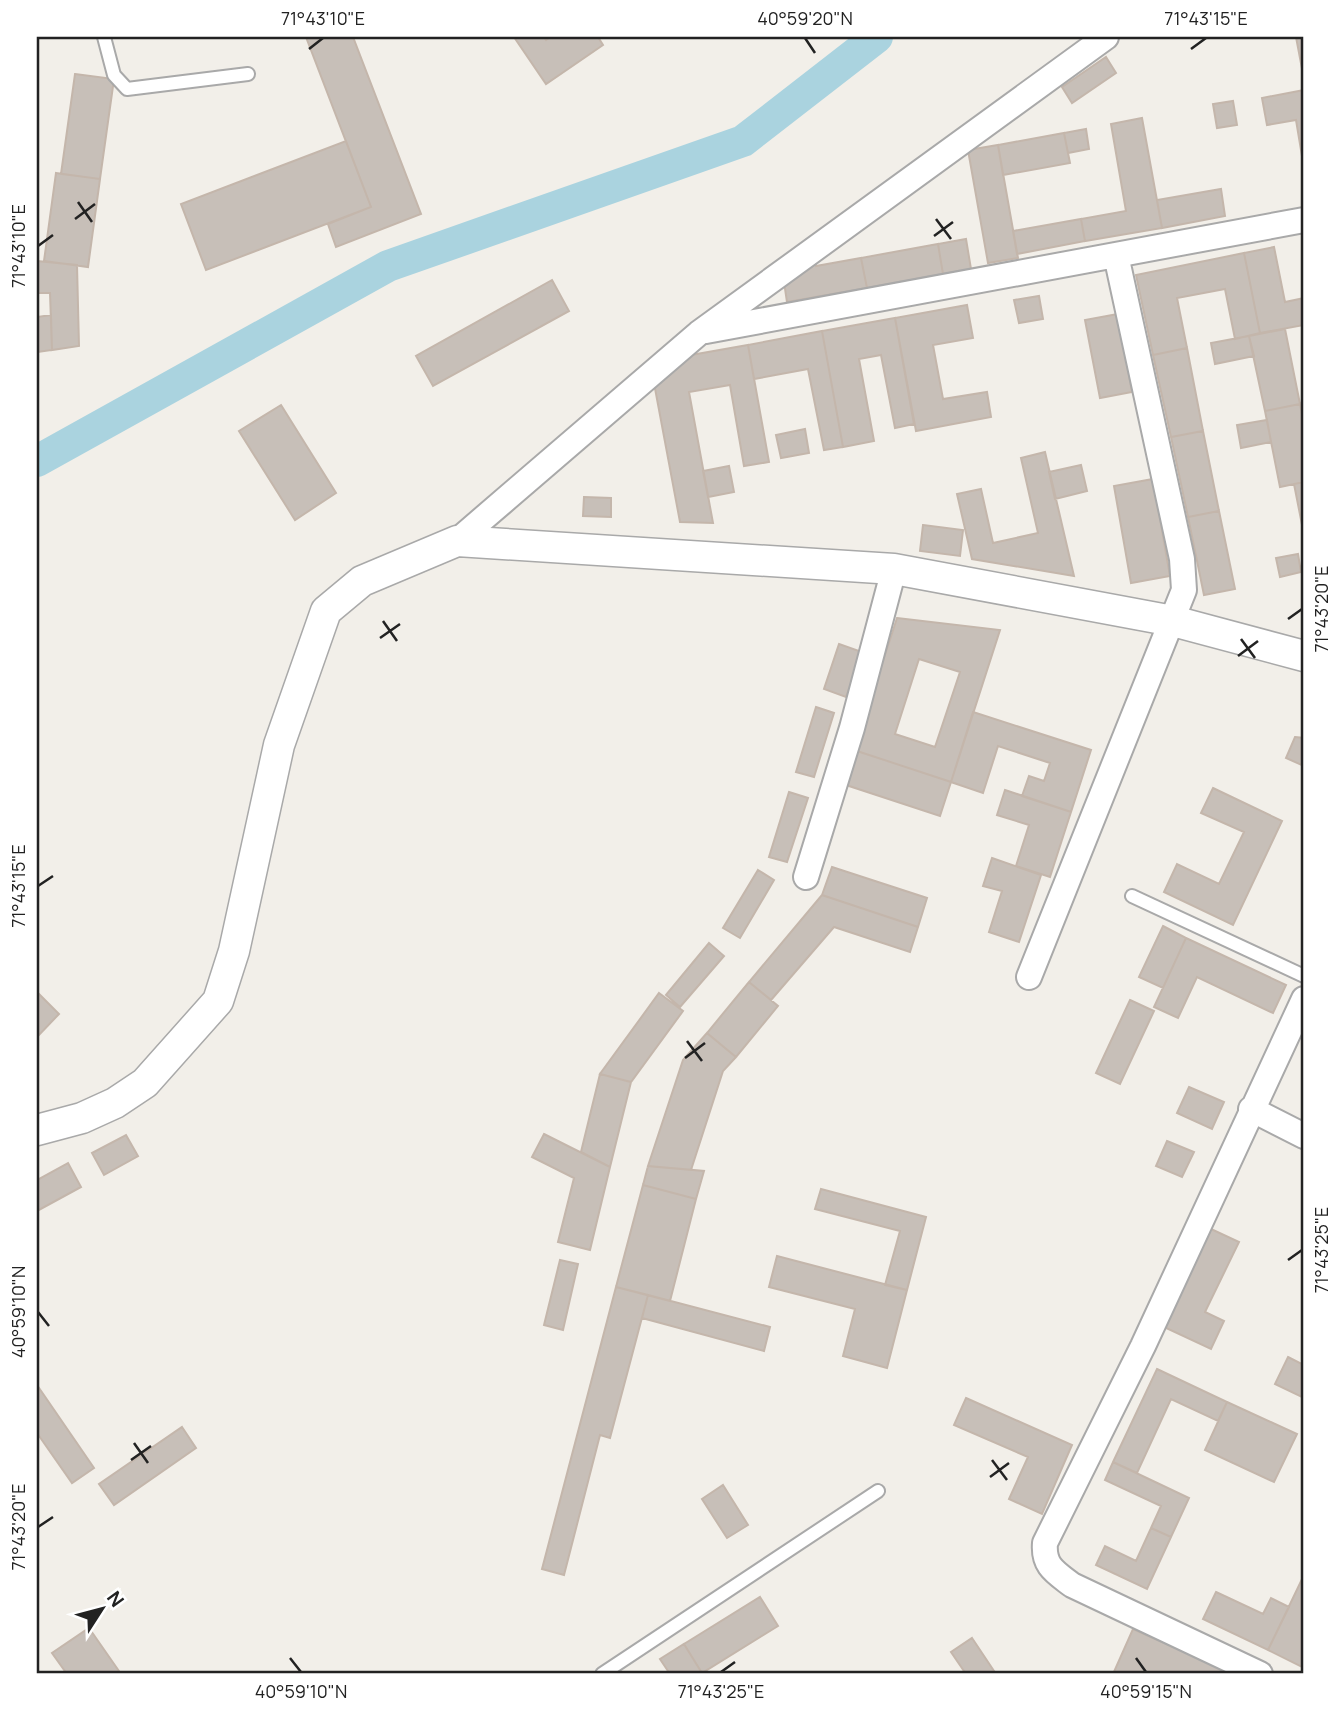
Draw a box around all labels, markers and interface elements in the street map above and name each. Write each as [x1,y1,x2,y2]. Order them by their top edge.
text: 71°43'10"E [281,6,365,30]
text: 40°59'20"N [757,6,853,30]
text: 71°43'15"E [1164,6,1248,30]
text: 71°43'10"E [6,204,30,288]
text: 71°43'20"E [1309,565,1333,653]
text: 71°43'15"E [6,844,30,928]
text: 71°43'25"E [1309,1207,1333,1293]
text: 40°59'10"N [6,1266,30,1358]
text: 71°43'20"E [6,1483,30,1571]
north arrow [66,1574,136,1644]
text: N [101,1586,130,1612]
text: 40°59'10"N [255,1679,347,1703]
text: 71°43'25"E [678,1679,764,1703]
text: 40°59'15"N [1100,1679,1192,1703]

